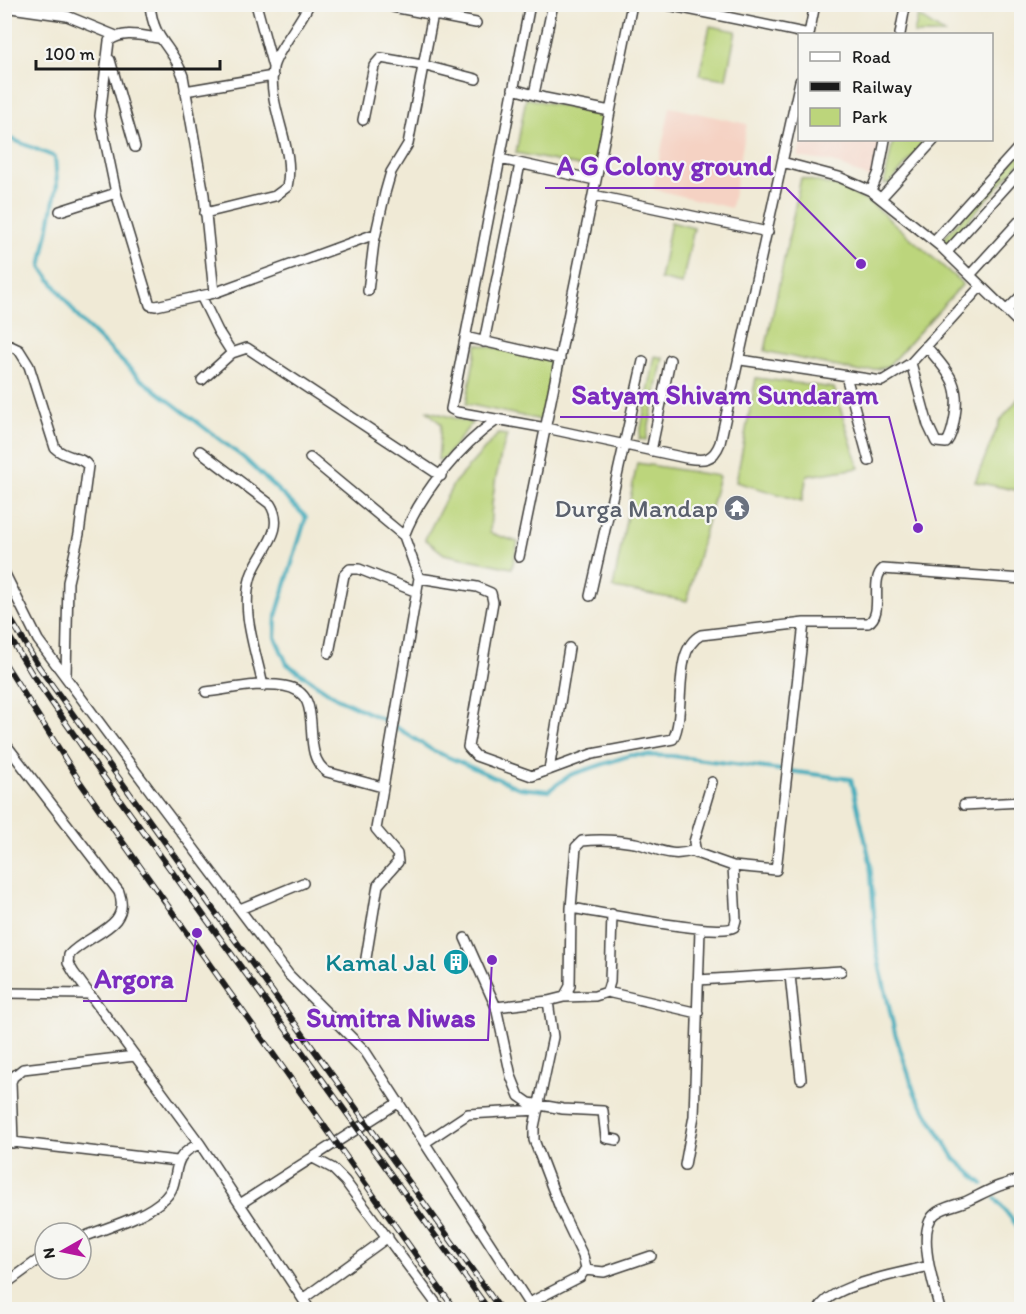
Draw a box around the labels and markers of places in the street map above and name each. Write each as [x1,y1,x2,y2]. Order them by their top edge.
callout: A G Colony ground [545,143,786,188]
callout: Satyam Shivam Sundaram [560,372,889,417]
place label: Durga Mandap [554,492,718,524]
temple icon: Durga Mandap [722,493,752,523]
place label: Kamal Jal [325,946,436,978]
building icon: Kamal Jal [441,947,471,977]
callout: Argora [83,956,186,1001]
callout: Sumitra Niwas [294,995,488,1040]

